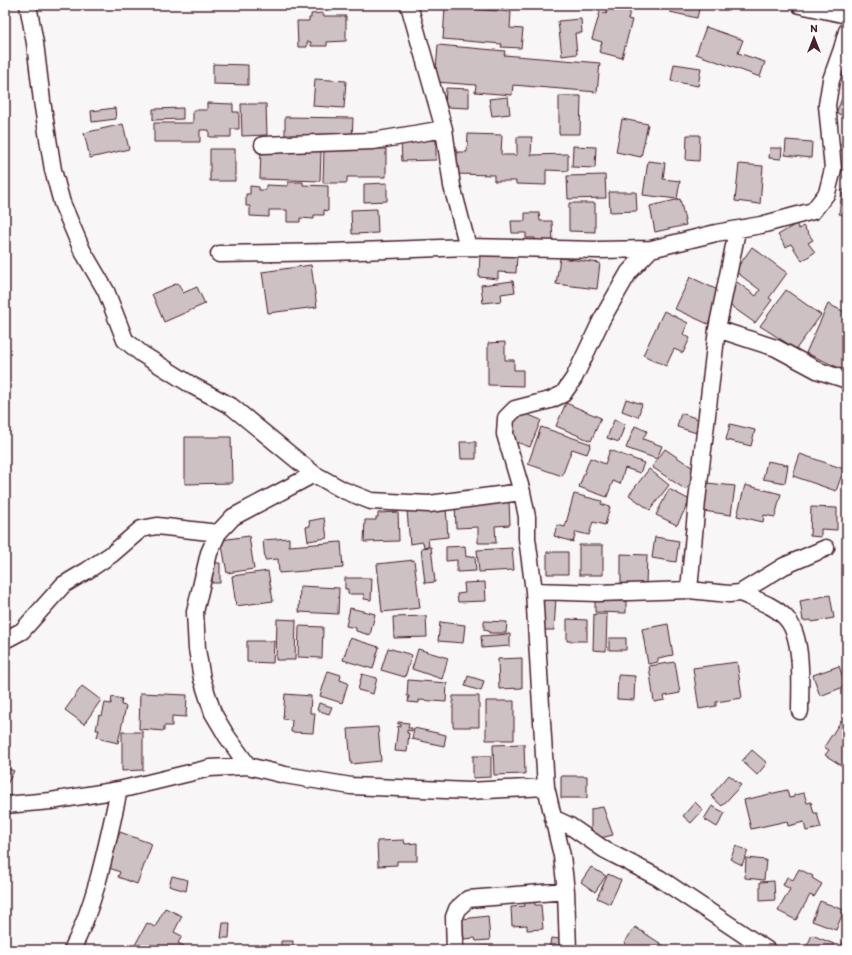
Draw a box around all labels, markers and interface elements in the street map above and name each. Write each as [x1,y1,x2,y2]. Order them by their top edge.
north arrow [794,18,834,58]
text: N [810,22,818,35]

